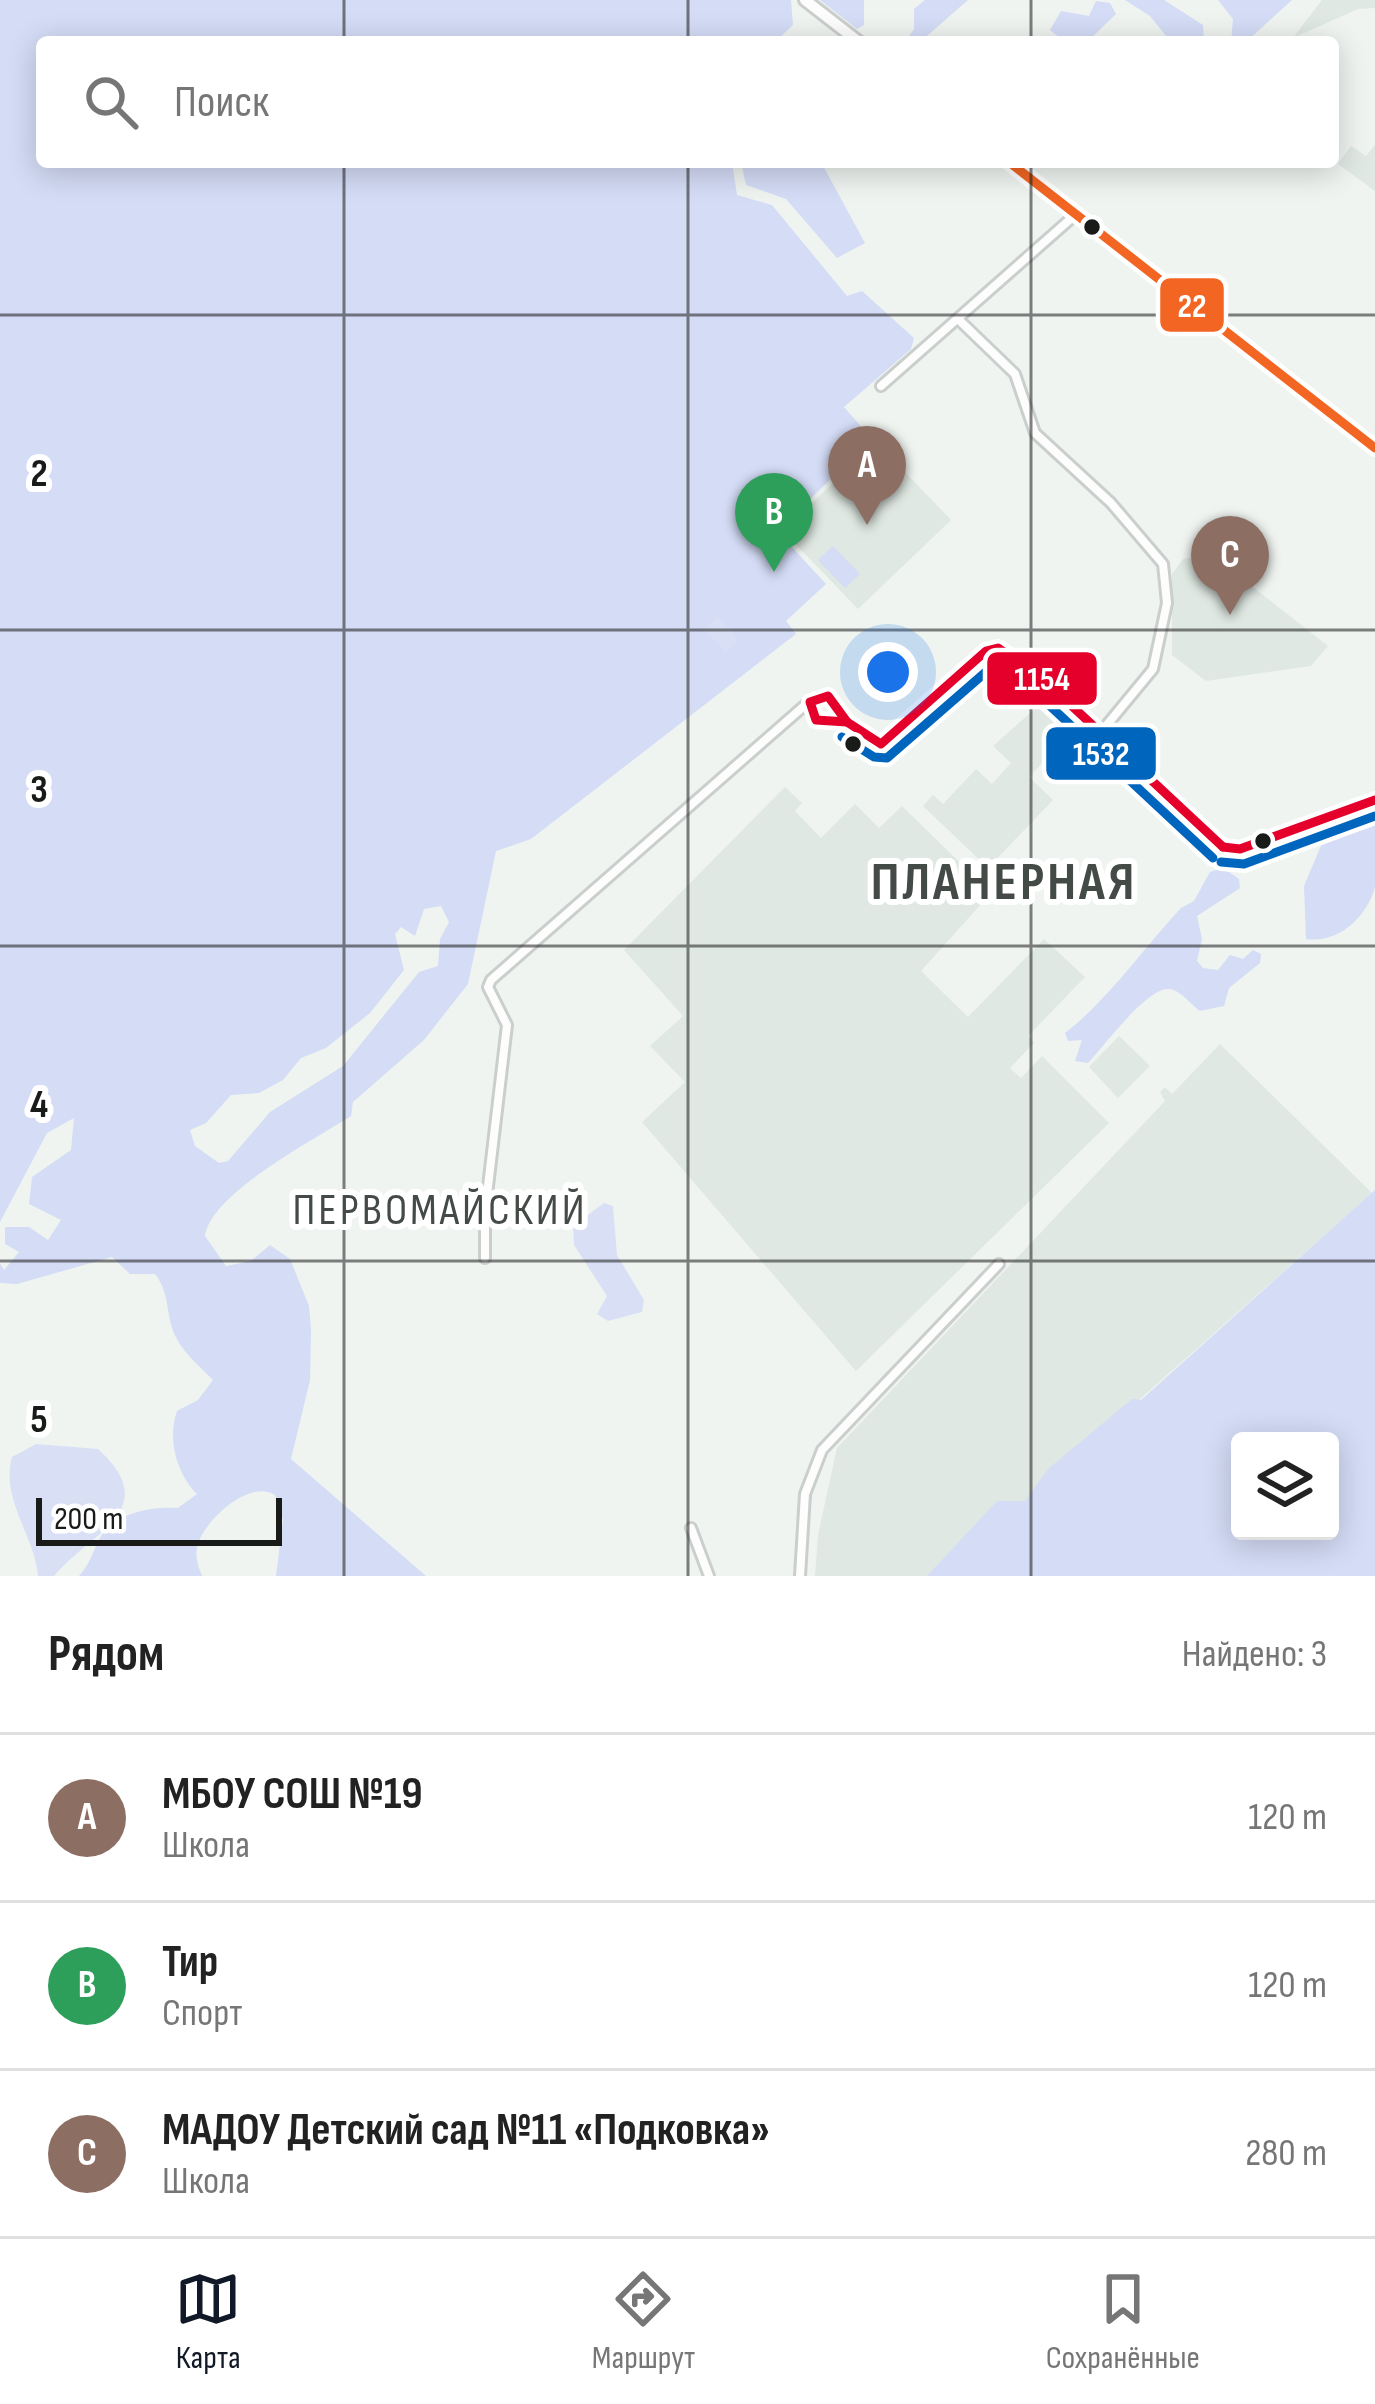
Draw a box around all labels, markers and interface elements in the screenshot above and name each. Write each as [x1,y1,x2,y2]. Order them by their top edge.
search box [36,36,1339,168]
icon: search [78,69,144,135]
text: Поиск [174,75,269,130]
unlabelled marker [1081,216,1103,238]
line badge: 22 [1158,276,1226,334]
text: 22 [1178,287,1206,327]
pin: A [828,426,906,525]
text: 2 [30,451,48,498]
pin: B [735,473,813,572]
pin: C [1191,516,1269,615]
your location [858,642,918,702]
line badge: 1154 [985,650,1099,707]
text: 1154 [1014,660,1070,700]
line badge: 1532 [1044,725,1158,782]
unlabelled marker [842,733,864,755]
text: 1532 [1073,735,1129,775]
text: 3 [30,767,48,814]
unlabelled marker [1252,830,1274,852]
district label: ПЛАНЕРНАЯ [871,850,1137,915]
text: 4 [30,1082,48,1129]
district label: ПЕРВОМАЙСКИЙ [293,1183,587,1238]
text: 5 [30,1397,48,1444]
map controls [1231,1432,1339,1540]
button: layers [1231,1432,1339,1540]
scale bar [36,1492,282,1545]
text: 200 m [54,1499,123,1539]
text: Рядом [48,1624,164,1685]
text: Найдено: 3 [1182,1631,1327,1678]
text: МБОУ СОШ №19 [162,1767,423,1822]
text: A [78,1794,96,1841]
text: 120 m [1248,1794,1327,1841]
text: Школа [162,1822,250,1869]
text: Тир [162,1935,218,1990]
text: B [78,1962,96,2009]
text: 120 m [1248,1962,1327,2009]
text: Спорт [162,1990,243,2037]
text: МАДОУ Детский сад №11 «Подковка» [162,2103,770,2158]
text: C [77,2130,97,2177]
text: 280 m [1245,2130,1327,2177]
text: Школа [162,2158,250,2205]
tab: Карта [175,2266,241,2378]
tab: Маршрут [592,2266,695,2378]
tab: Сохранённые [1046,2266,1200,2378]

